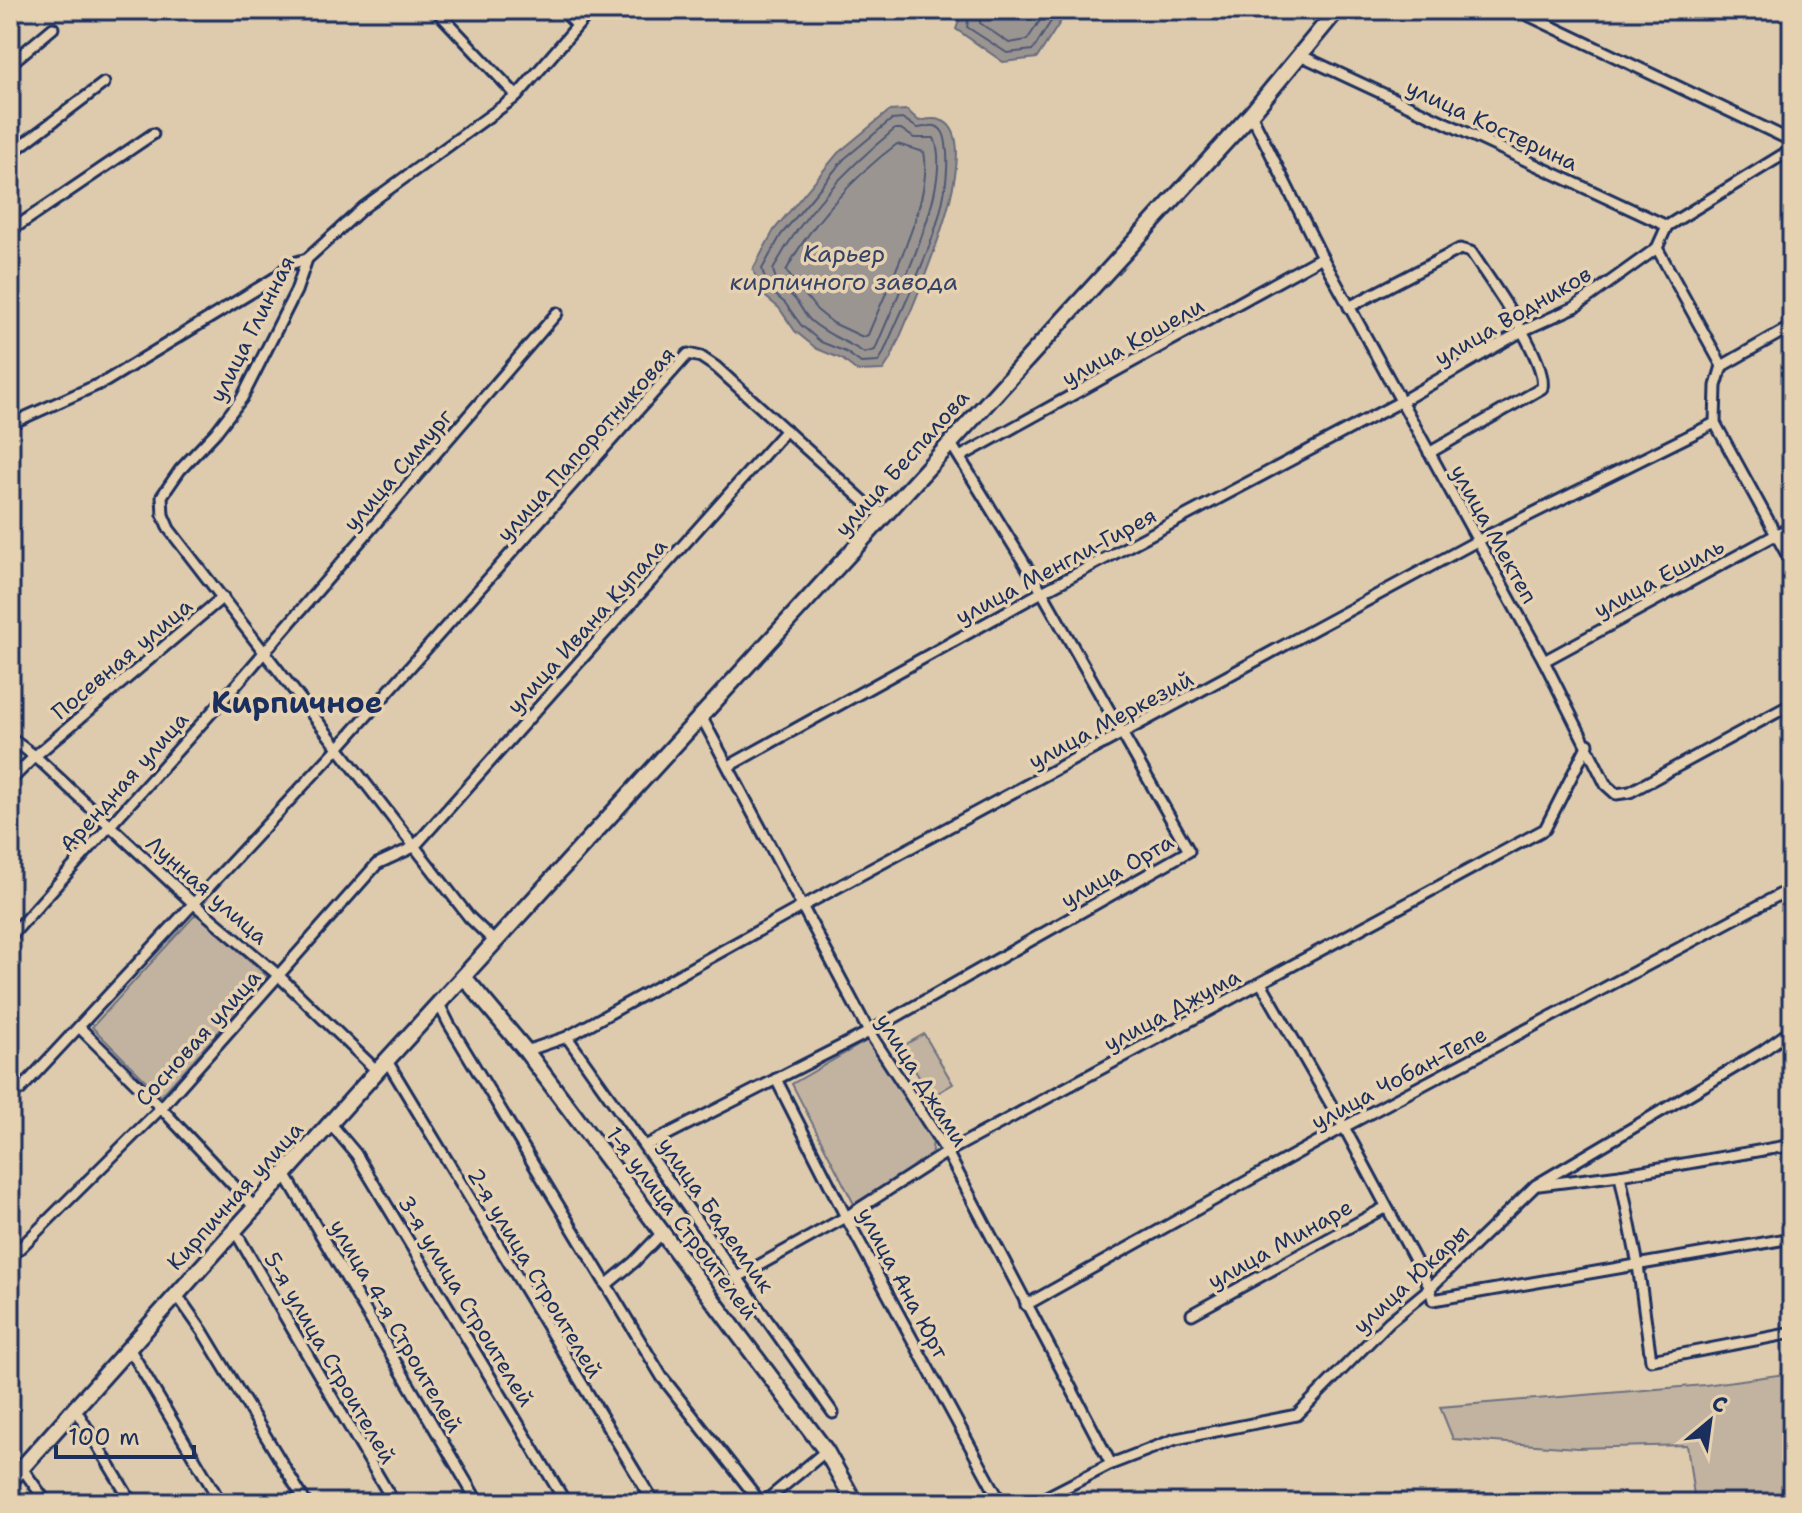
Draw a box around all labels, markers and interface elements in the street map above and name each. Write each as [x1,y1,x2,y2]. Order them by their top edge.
street label: улица Костерина [1401,72,1583,178]
water label: Карьер кирпичного завода [730,238,958,298]
street label: улица Глинная [203,251,301,407]
street label: улица Водников [1429,259,1597,373]
street label: улица Кошели [1057,291,1209,393]
street label: улица Папоротниковая [490,340,682,548]
street label: улица Беспалова [828,383,976,543]
street label: улица Симург [337,403,459,537]
street label: улица Мектеп [1444,459,1544,609]
street label: улица Менгли-Гирея [950,501,1162,631]
street label: улица Ешиль [1589,531,1729,625]
street label: улица Ивана Купала [500,532,674,720]
street label: Посевная улица [46,591,199,726]
street label: улица Меркезий [1023,664,1199,776]
district label: Кирпичное [211,682,383,723]
street label: Арендная улица [53,705,195,859]
street label: улица Орта [1055,827,1179,915]
street label: Лунная улица [140,829,274,951]
street label: улица Джума [1099,962,1246,1058]
street label: Сосновая улица [129,963,267,1113]
street label: улица Джами [869,1008,975,1152]
street label: улица Чобан-Тепе [1306,1019,1492,1137]
street label: Кирпичная улица [160,1115,310,1277]
street label: 1-я улица Строителей [600,1120,764,1326]
street label: улица Бадемлик [651,1131,781,1299]
street label: 2-я улица Строителей [461,1163,609,1383]
street label: 3-я улица Строителей [391,1190,541,1412]
street label: улица Минаре [1203,1192,1357,1296]
street label: улица Ана Юрт [851,1202,956,1364]
street label: улица 4-я Строителей [323,1214,469,1438]
street label: улица Юкары [1347,1218,1475,1340]
street label: 5-я улица Строителей [257,1247,403,1469]
north arrow [1670,1381,1750,1461]
text: С [1707,1388,1732,1420]
scale bar [56,1409,194,1459]
text: 100 m [68,1421,140,1453]

